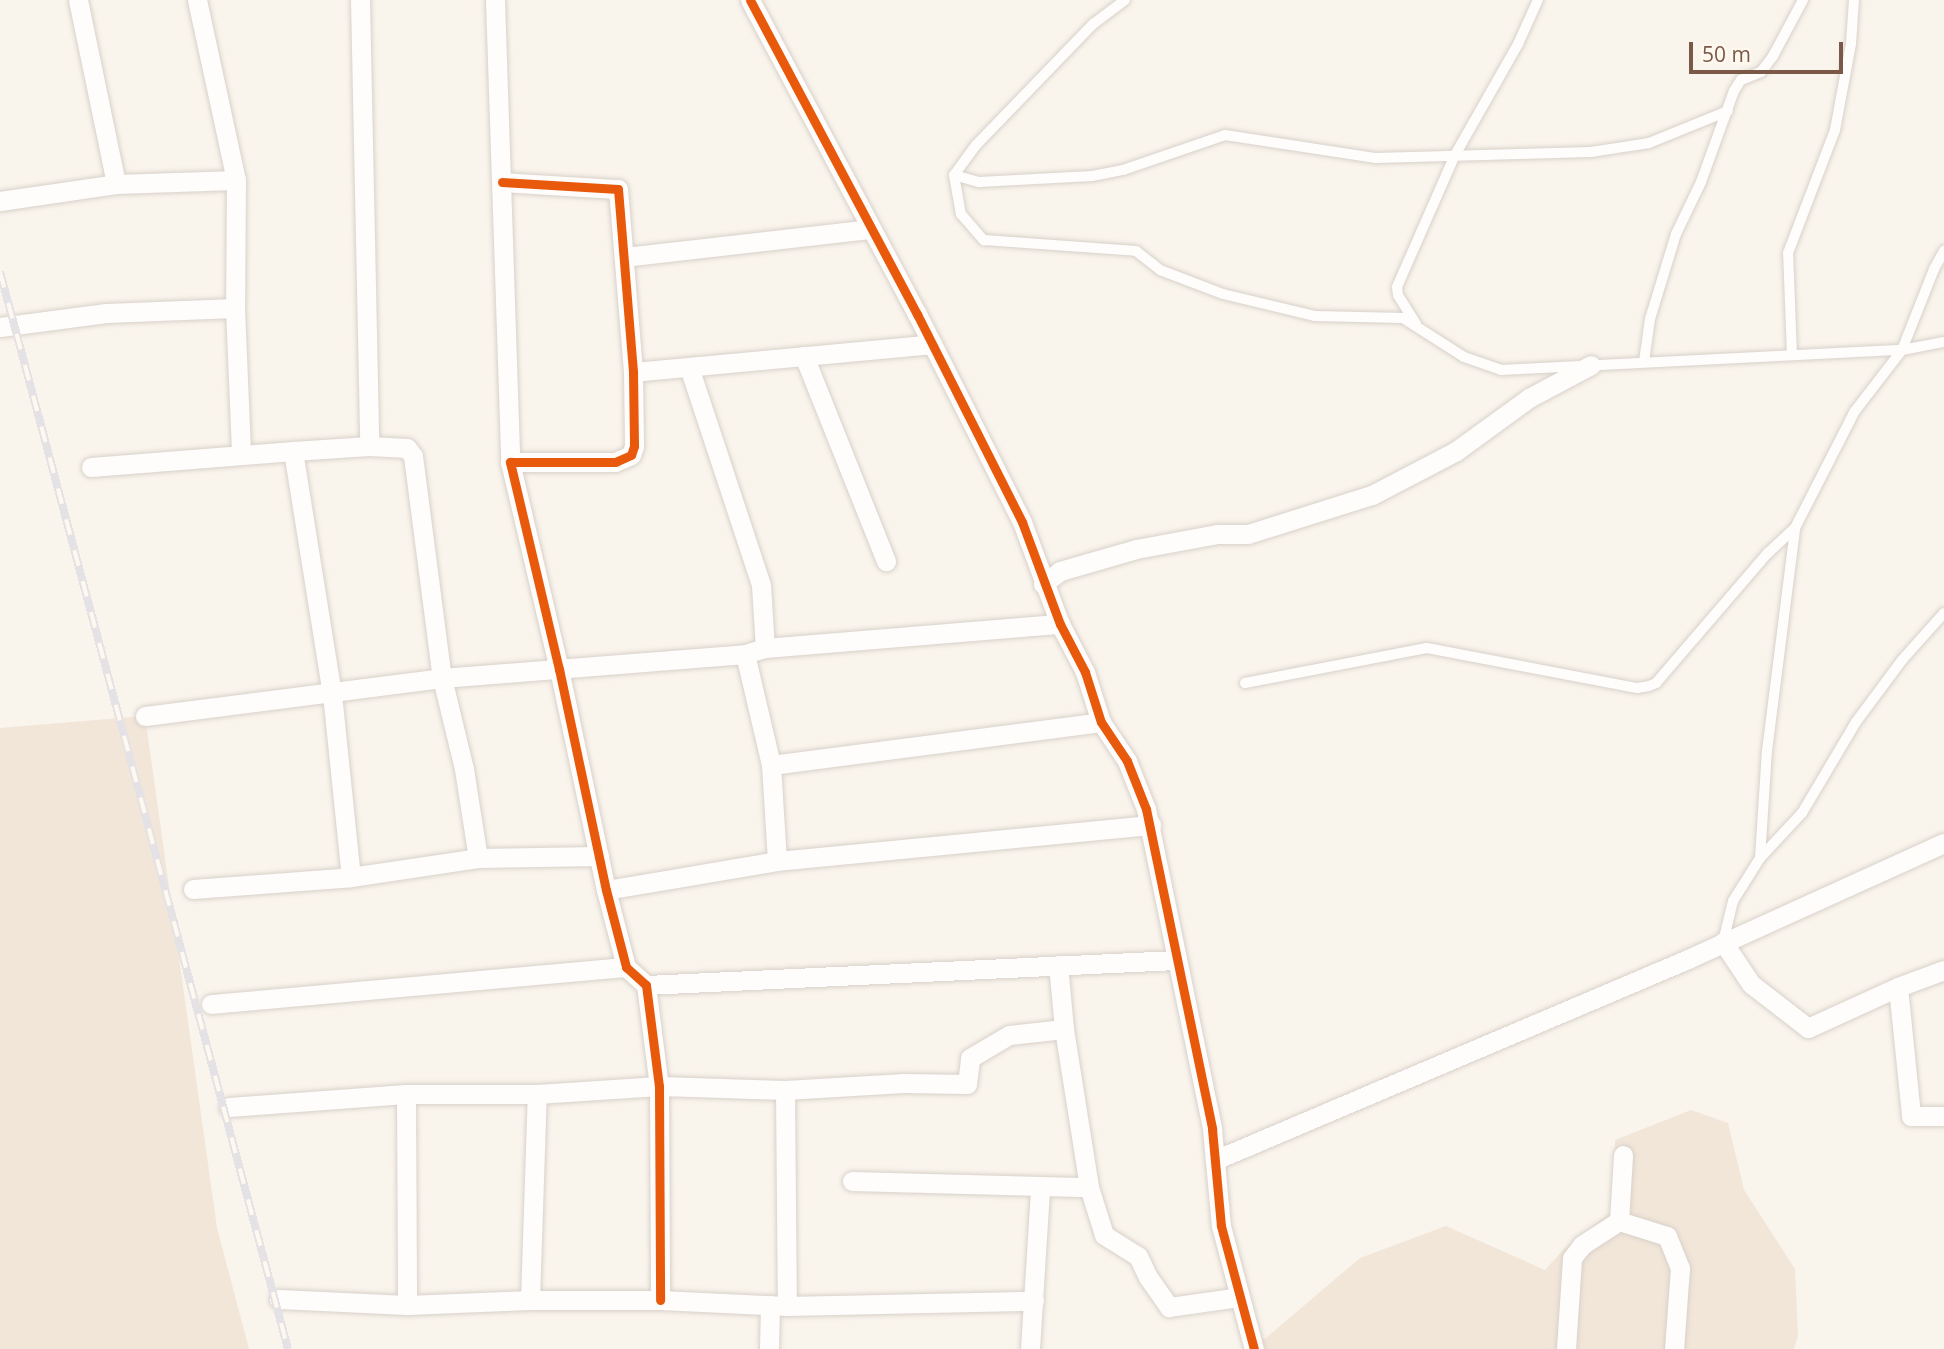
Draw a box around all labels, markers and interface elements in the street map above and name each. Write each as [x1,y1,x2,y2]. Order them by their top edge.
scale bar [1692,28,1846,72]
text: 50 m [1702,40,1751,68]

